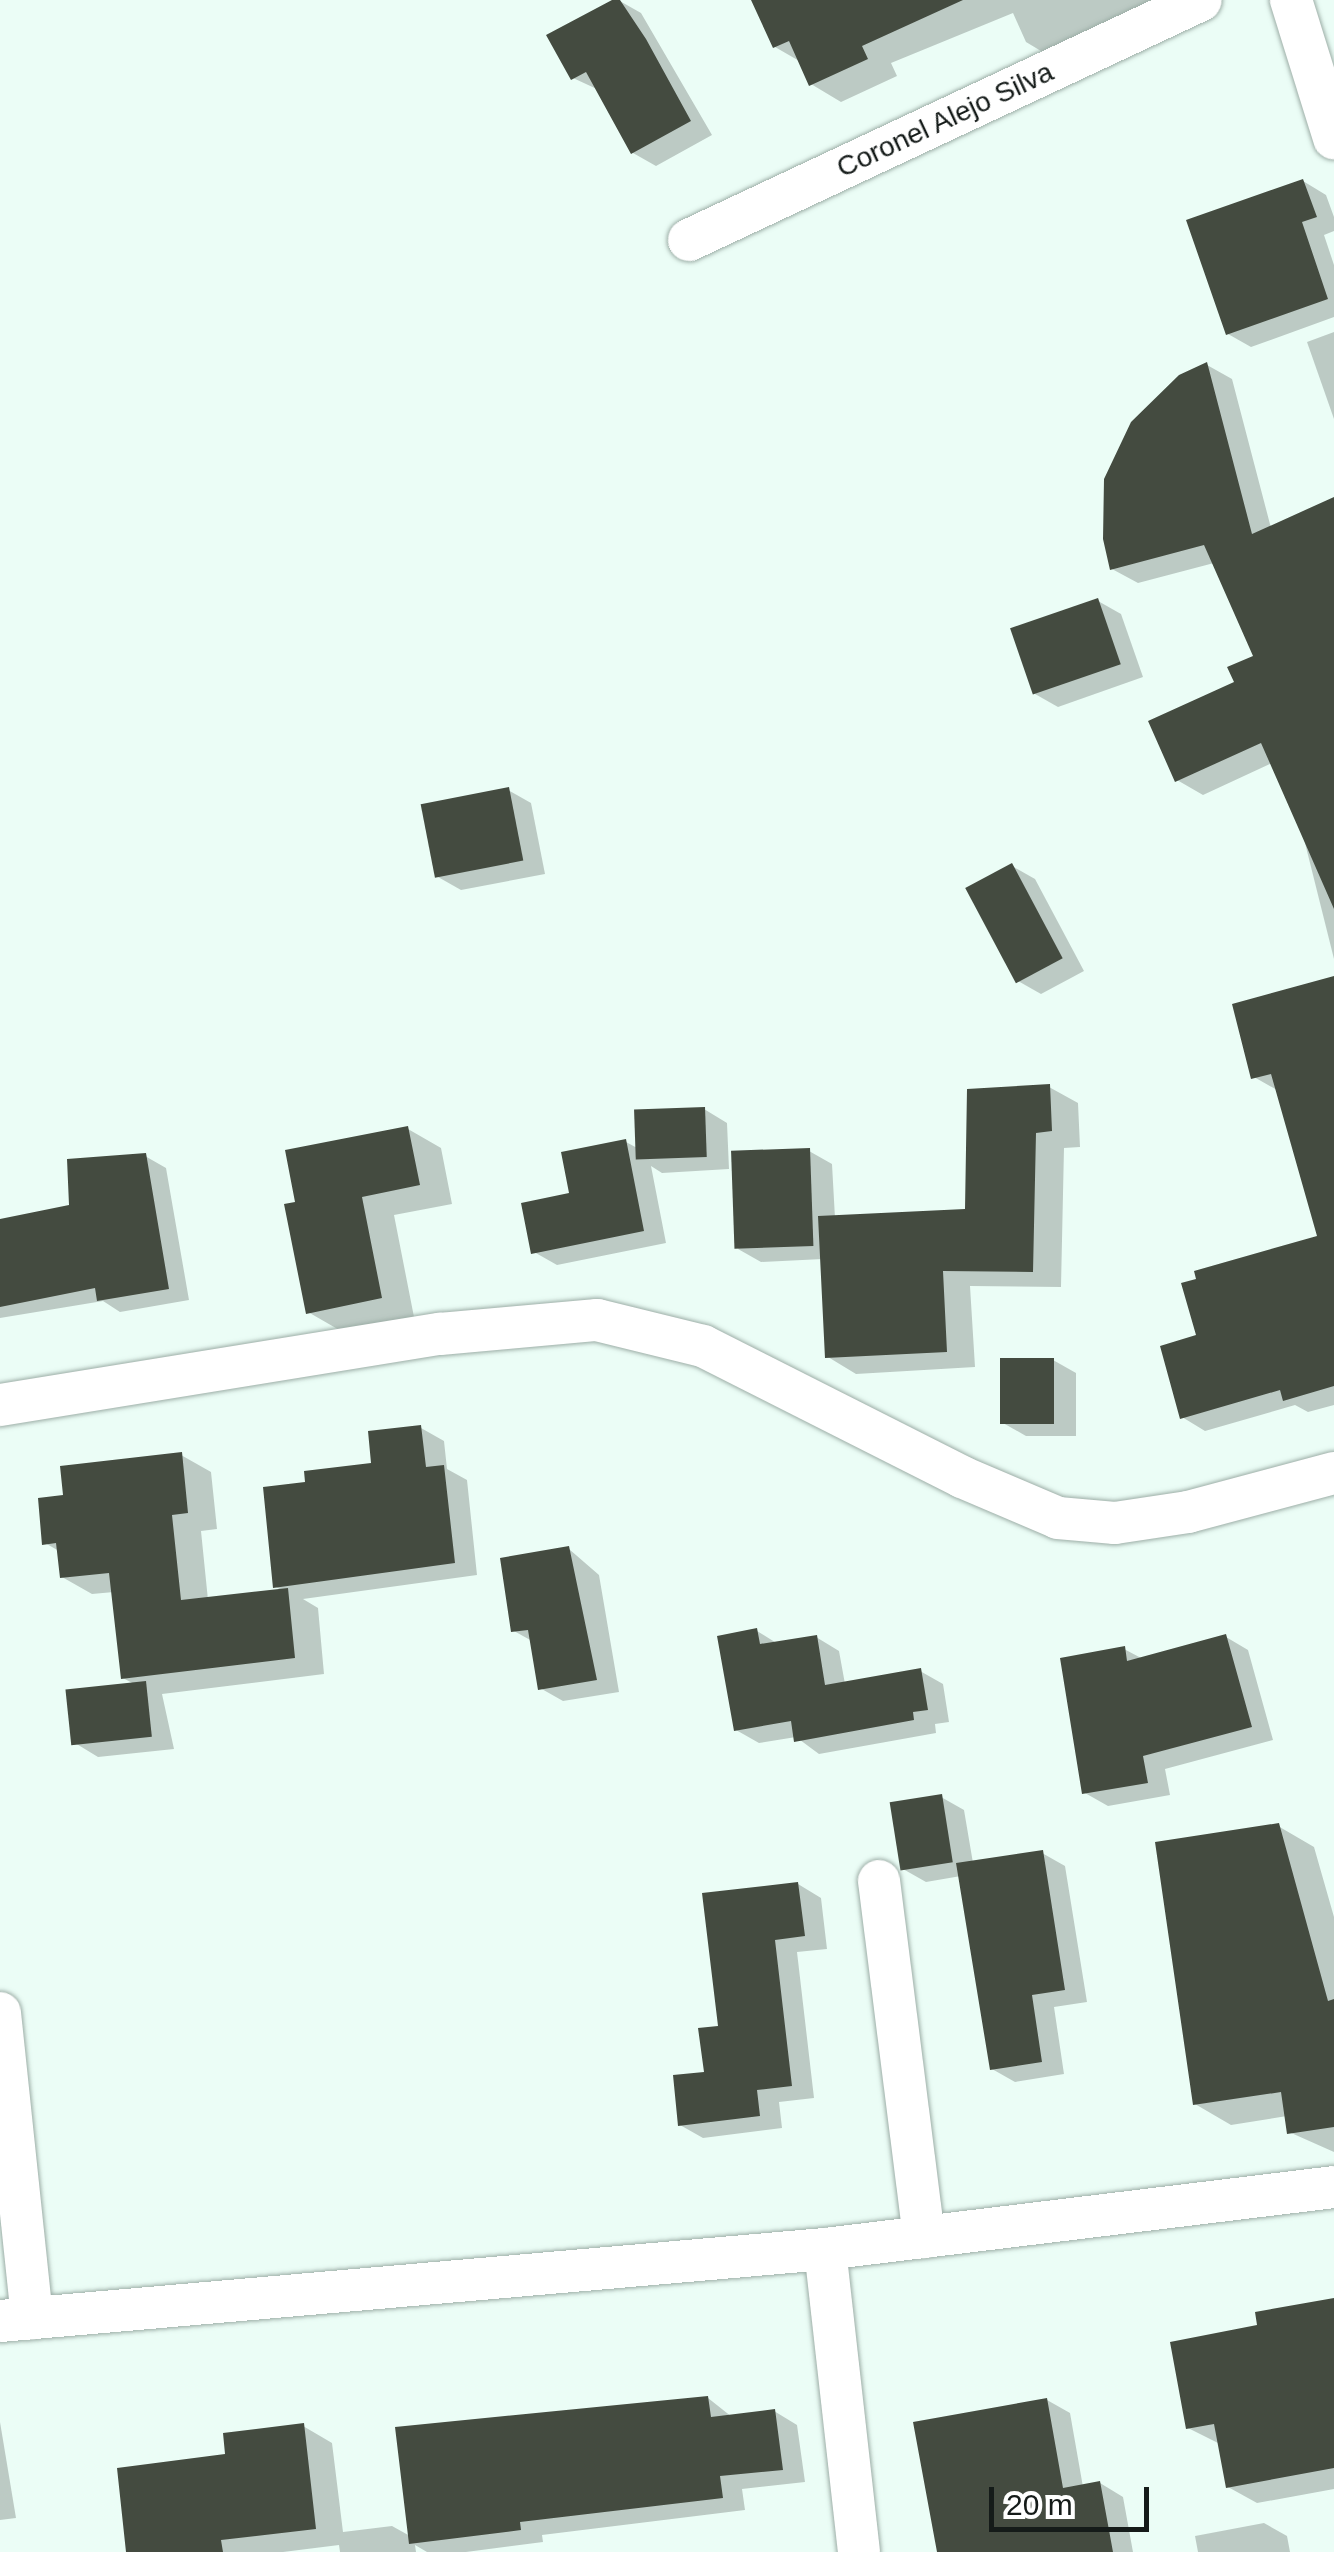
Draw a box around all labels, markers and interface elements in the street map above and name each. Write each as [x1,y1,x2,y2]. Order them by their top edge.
street label: Coronel Alejo Silva [831,55,1059,185]
scale bar [994,2467,1154,2529]
text: 20 m [1006,2488,1073,2521]

